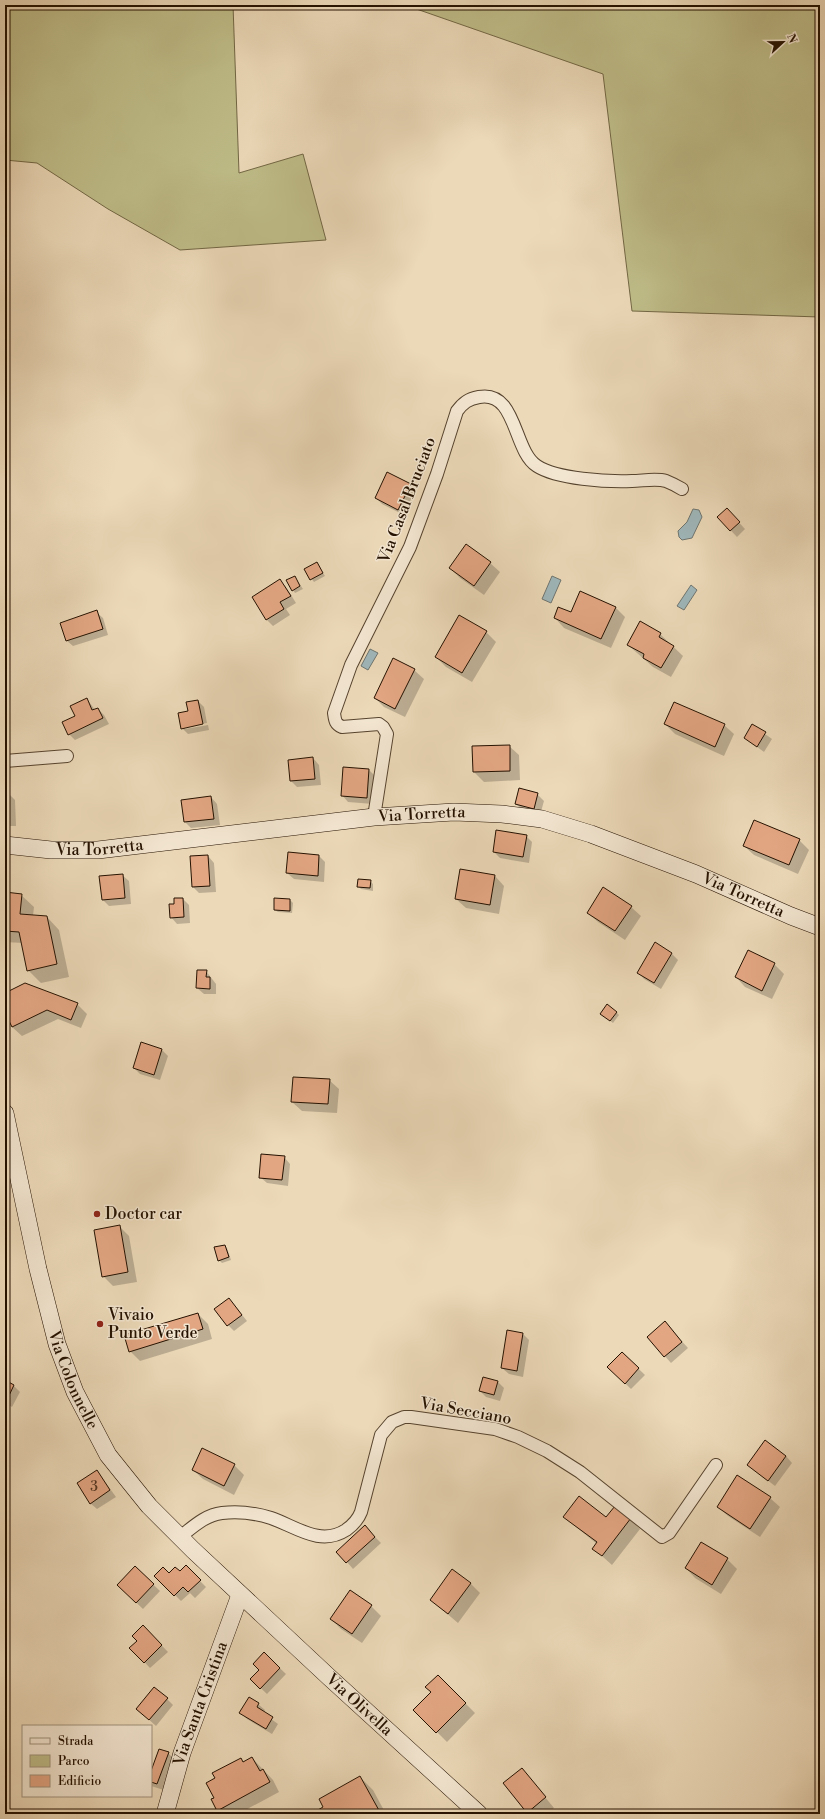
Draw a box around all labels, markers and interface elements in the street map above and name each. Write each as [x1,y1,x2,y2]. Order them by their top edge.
north arrow [763,22,803,62]
text: N [783,32,800,46]
street label: Via Casal Bruciato [373,434,440,567]
street label: Via Torretta [376,802,467,827]
street label: Via Torretta [55,835,145,860]
street label: Via Torretta [698,868,788,922]
place label: Doctor car [105,1204,182,1224]
marker: Doctor car [92,1209,102,1219]
place label: Vivaio Punto Verde [107,1305,198,1343]
marker: Vivaio Punto Verde [95,1319,105,1329]
street label: Via Colonnelle [44,1327,103,1433]
street label: Via Secciano [418,1393,513,1429]
house number: 3 [90,1478,98,1496]
street label: Via Santa Cristina [169,1638,232,1769]
street label: Via Olivella [321,1669,397,1741]
legend [22,1725,152,1797]
text: Strada [58,1734,94,1749]
text: Parco [58,1754,90,1769]
text: Edificio [58,1774,101,1789]

